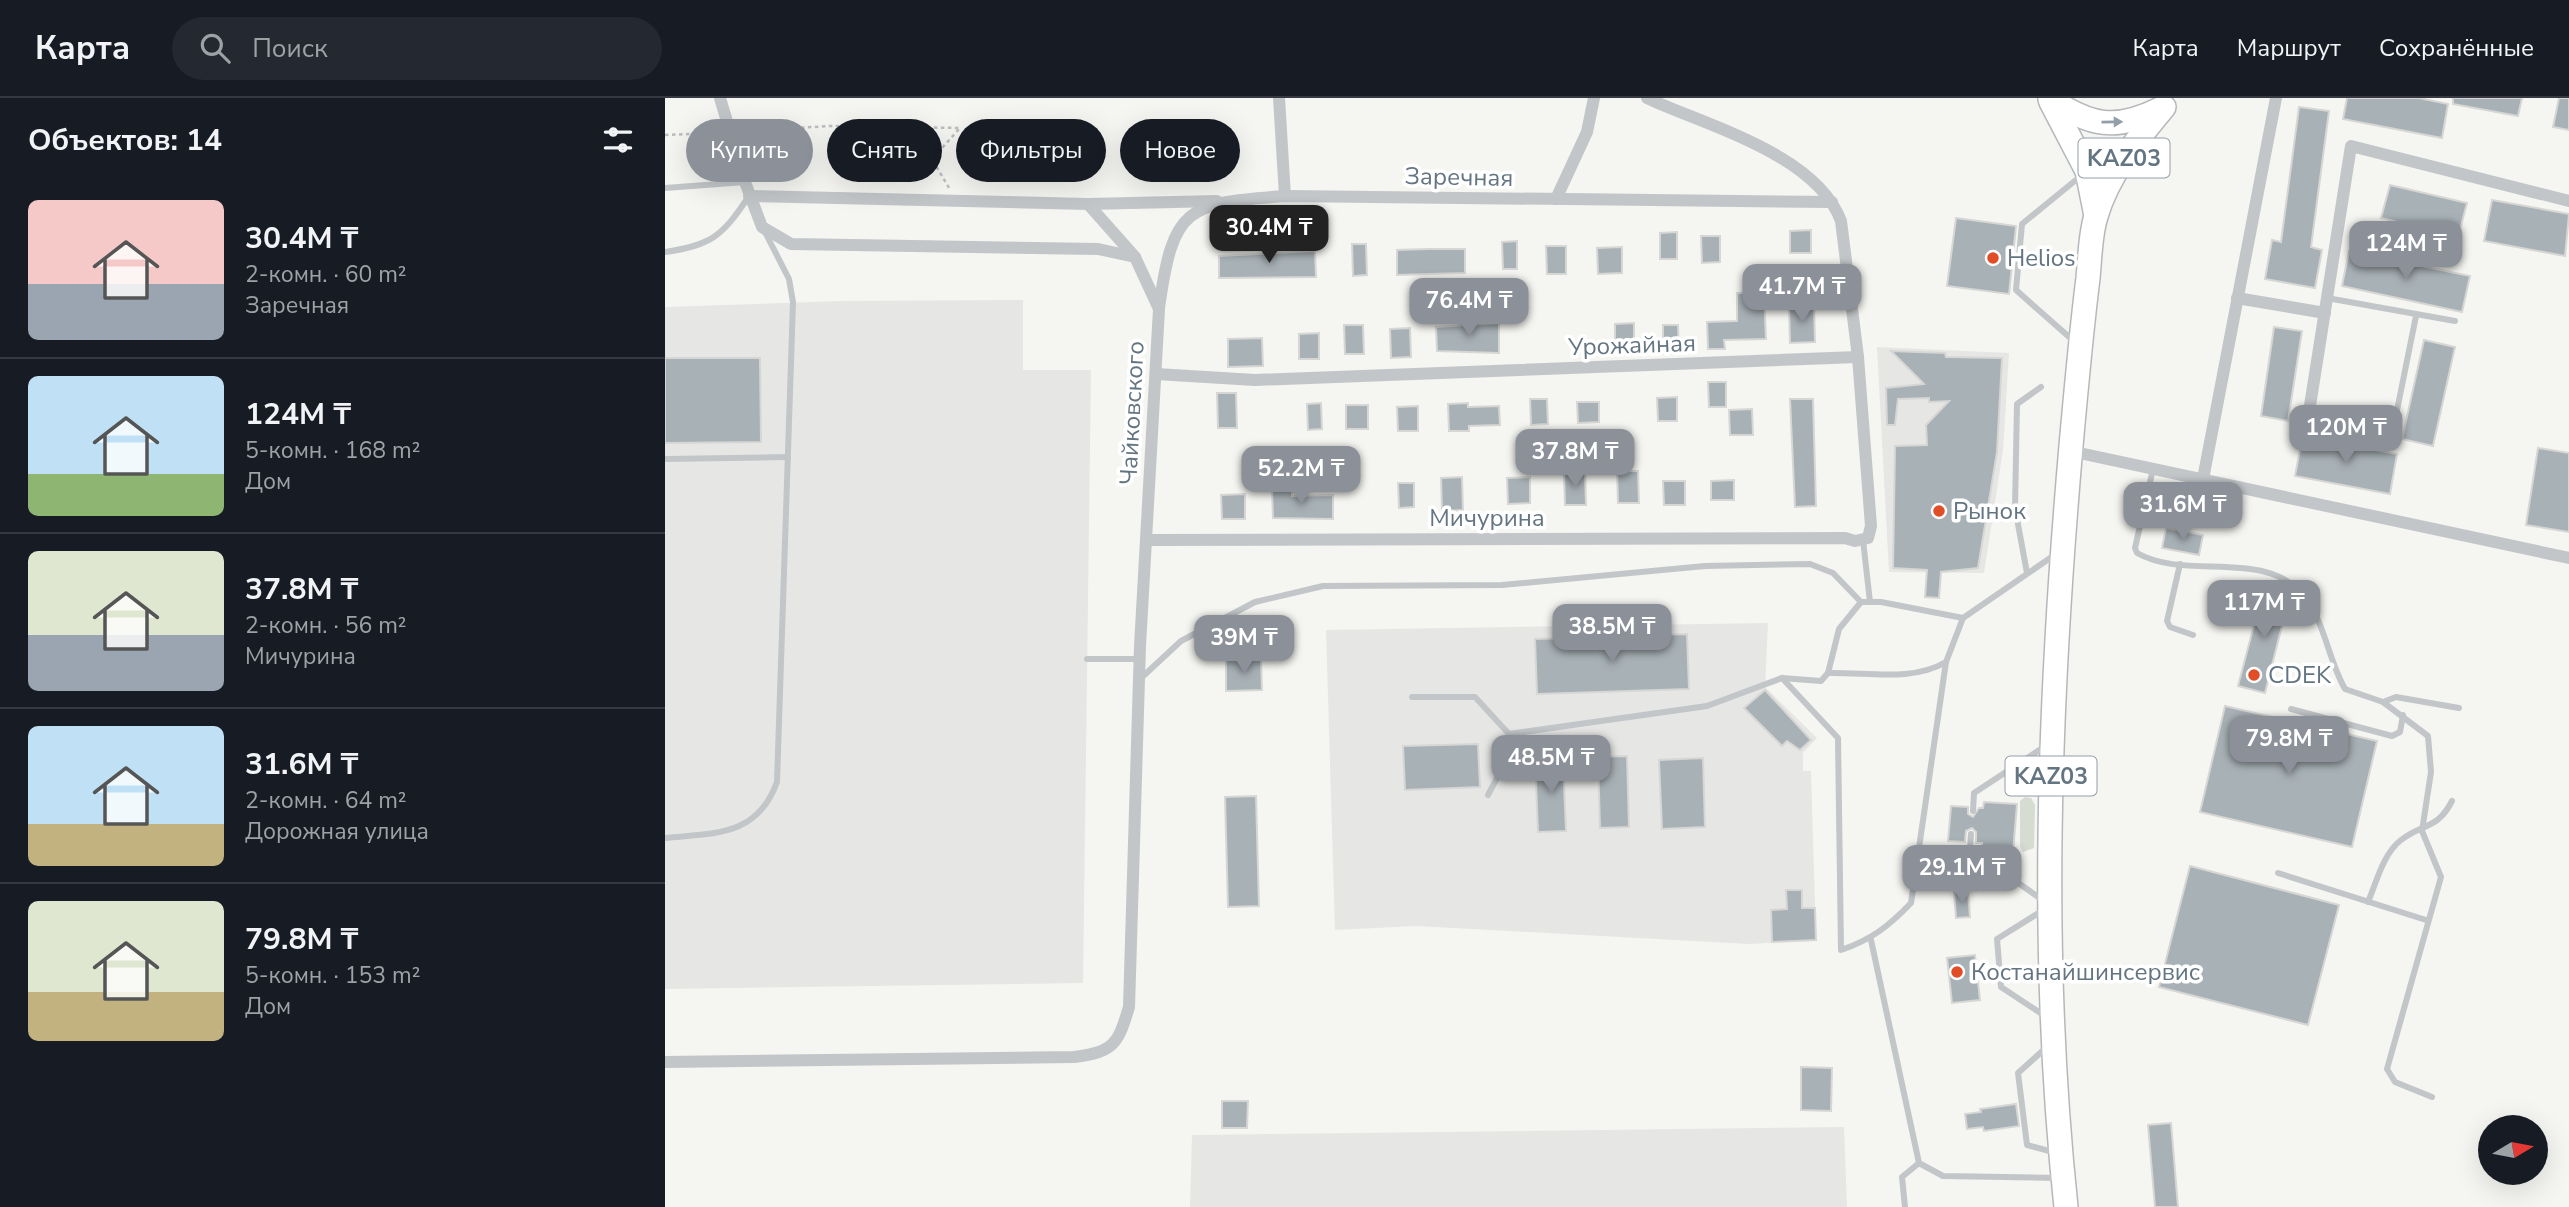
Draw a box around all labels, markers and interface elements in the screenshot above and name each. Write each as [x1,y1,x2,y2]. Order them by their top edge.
search box [172,17,662,80]
text: Карта [35,26,130,71]
icon: search [196,29,234,67]
text: Поиск [252,31,328,66]
text: Карта [2133,32,2199,64]
text: Маршрут [2237,32,2341,64]
text: Сохранённые [2379,32,2534,64]
one-way arrow [2101,117,2123,128]
chip: Купить [686,119,813,182]
chip: Снять [827,119,942,182]
chip: Фильтры [956,119,1106,182]
chip: Новое [1120,119,1240,182]
text: Объектов: 14 [28,120,222,161]
icon: filters [599,121,637,159]
road number: KАZ03 [2079,138,2169,178]
street label: Заречная [1404,160,1514,194]
pin: 30.4M ₸ [1204,206,1334,265]
text: 30.4M ₸ [1225,212,1313,243]
text: 30.4M ₸ [245,218,359,259]
pin: 124M ₸ [2349,222,2463,281]
icon: home [84,228,168,312]
text: 124M ₸ [2365,228,2447,259]
place label: Helios [2007,242,2076,274]
marker: Helios [1985,250,2001,266]
text: 2-комн. · 60 m² [245,259,407,290]
pin: 41.7M ₸ [1737,264,1867,324]
text: 41.7M ₸ [1758,271,1846,302]
pin: 76.4M ₸ [1404,278,1534,338]
text: 76.4M ₸ [1425,285,1513,316]
text: Заречная [245,290,349,321]
street label: Урожайная [1567,327,1696,363]
street label: Чайковского [1112,340,1152,486]
text: 124M ₸ [245,394,351,435]
icon: home [84,404,168,488]
pin: 120M ₸ [2289,406,2403,465]
text: 120M ₸ [2305,412,2387,443]
pin: 37.8M ₸ [1510,430,1640,489]
text: 5-комн. · 168 m² [245,435,420,466]
text: 37.8M ₸ [1531,436,1619,467]
pin: 52.2M ₸ [1236,446,1366,506]
text: 52.2M ₸ [1257,453,1345,484]
text: Дом [245,466,291,497]
pin: 31.6M ₸ [2118,482,2248,542]
text: 31.6M ₸ [2139,489,2227,520]
place label: Рынок [1953,495,2026,527]
street label: Мичурина [1429,502,1545,534]
marker: Рынок [1931,503,1947,519]
text: 37.8M ₸ [245,569,359,610]
icon: home [84,579,168,663]
pin: 117M ₸ [2207,580,2321,640]
text: 117M ₸ [2223,587,2305,618]
pin: 38.5M ₸ [1547,604,1677,664]
text: 2-комн. · 56 m² [245,610,407,641]
text: 38.5M ₸ [1568,611,1656,642]
pin: 39M ₸ [1195,616,1293,675]
text: 39M ₸ [1210,622,1278,653]
text: Мичурина [245,641,356,672]
place label: CDEK [2268,659,2332,691]
marker: CDEK [2246,667,2262,683]
pin: 79.8M ₸ [2224,716,2354,776]
text: 79.8M ₸ [2245,723,2333,754]
pin: 48.5M ₸ [1486,736,1616,795]
text: 48.5M ₸ [1507,742,1595,773]
text: 31.6M ₸ [245,744,359,785]
icon: home [84,754,168,838]
road number: KАZ03 [2005,756,2097,796]
text: 2-комн. · 64 m² [245,785,407,816]
text: Дорожная улица [245,816,429,847]
pin: 29.1M ₸ [1897,846,2027,905]
text: 29.1M ₸ [1918,852,2006,883]
text: 79.8M ₸ [245,919,359,960]
icon: home [84,929,168,1013]
place label: Костанайшинсервис [1971,956,2200,988]
text: 5-комн. · 153 m² [245,960,420,991]
marker: Костанайшинсервис [1949,964,1965,980]
text: Дом [245,991,291,1022]
north arrow [2478,1115,2548,1185]
map controls [2478,1115,2548,1185]

